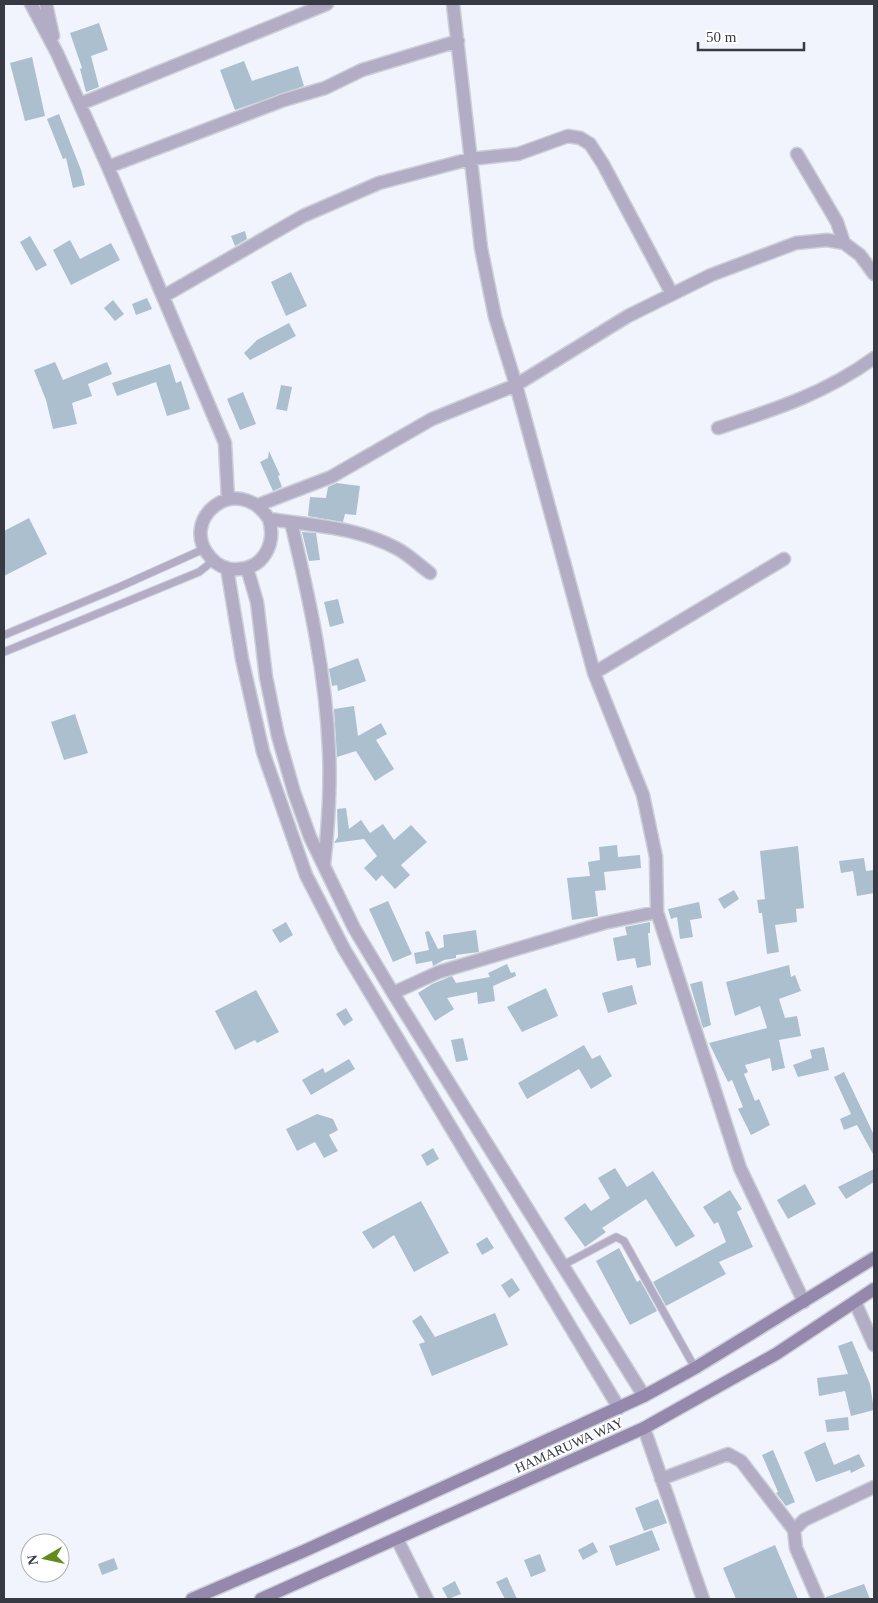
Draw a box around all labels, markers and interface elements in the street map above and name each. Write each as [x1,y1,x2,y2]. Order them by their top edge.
scale bar [698,20,804,52]
text: 50 m [706,29,737,45]
street label: HAMARUWA WAY [513,1415,626,1476]
north arrow [20,1533,70,1583]
text: N [24,1554,41,1566]

